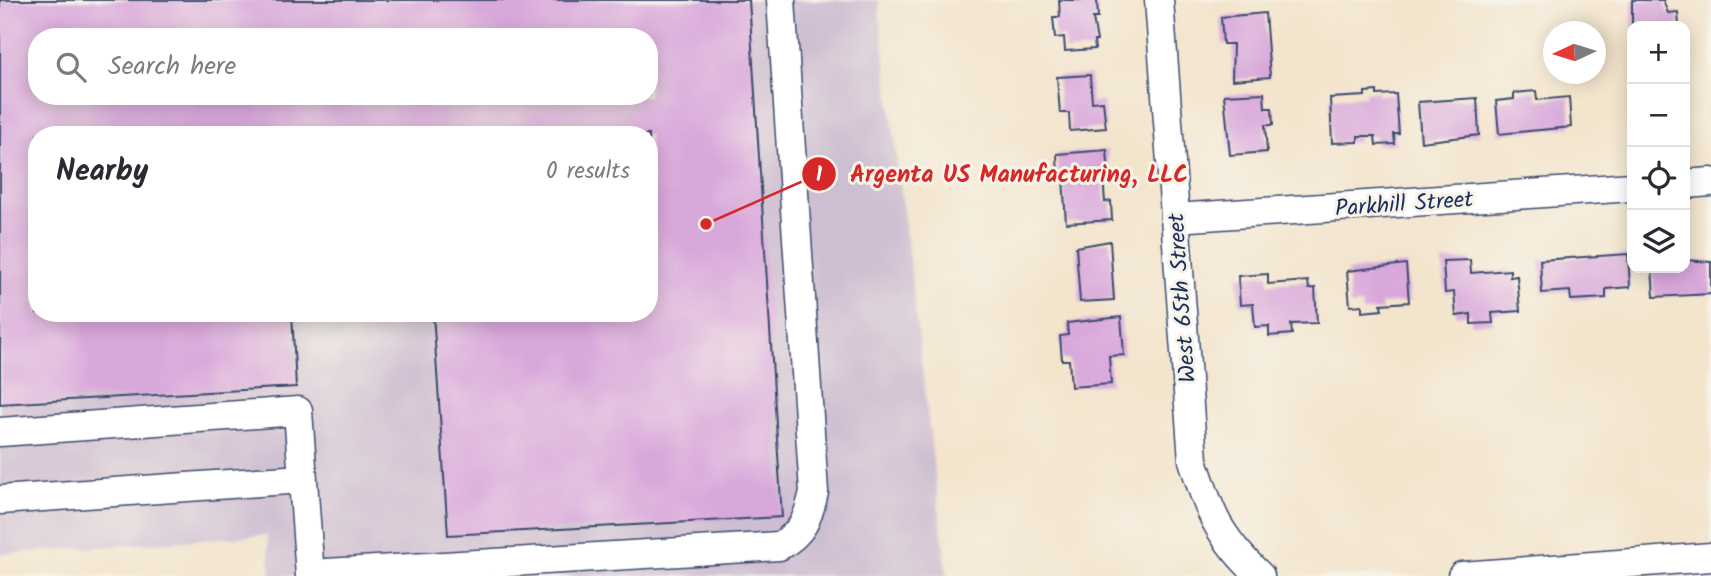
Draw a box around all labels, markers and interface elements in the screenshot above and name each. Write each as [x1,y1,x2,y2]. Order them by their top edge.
north arrow [1543,21,1606,84]
map controls [1627,21,1690,273]
button: + [1627,21,1690,84]
search box [28,28,658,105]
text: Search here [108,46,236,88]
icon: search [52,48,90,86]
button: − [1627,84,1690,147]
button: locate [1627,147,1690,210]
text: Nearby [56,148,148,196]
callout: Argenta US Manufacturing, LLC [801,152,1202,197]
text: 0 results [546,154,630,190]
text: Argenta US Manufacturing, LLC [850,156,1188,195]
text: 1 [816,159,823,192]
street label: Parkhill Street [1334,182,1475,228]
button: layers [1627,210,1690,273]
street label: West 65th Street [1159,211,1207,384]

